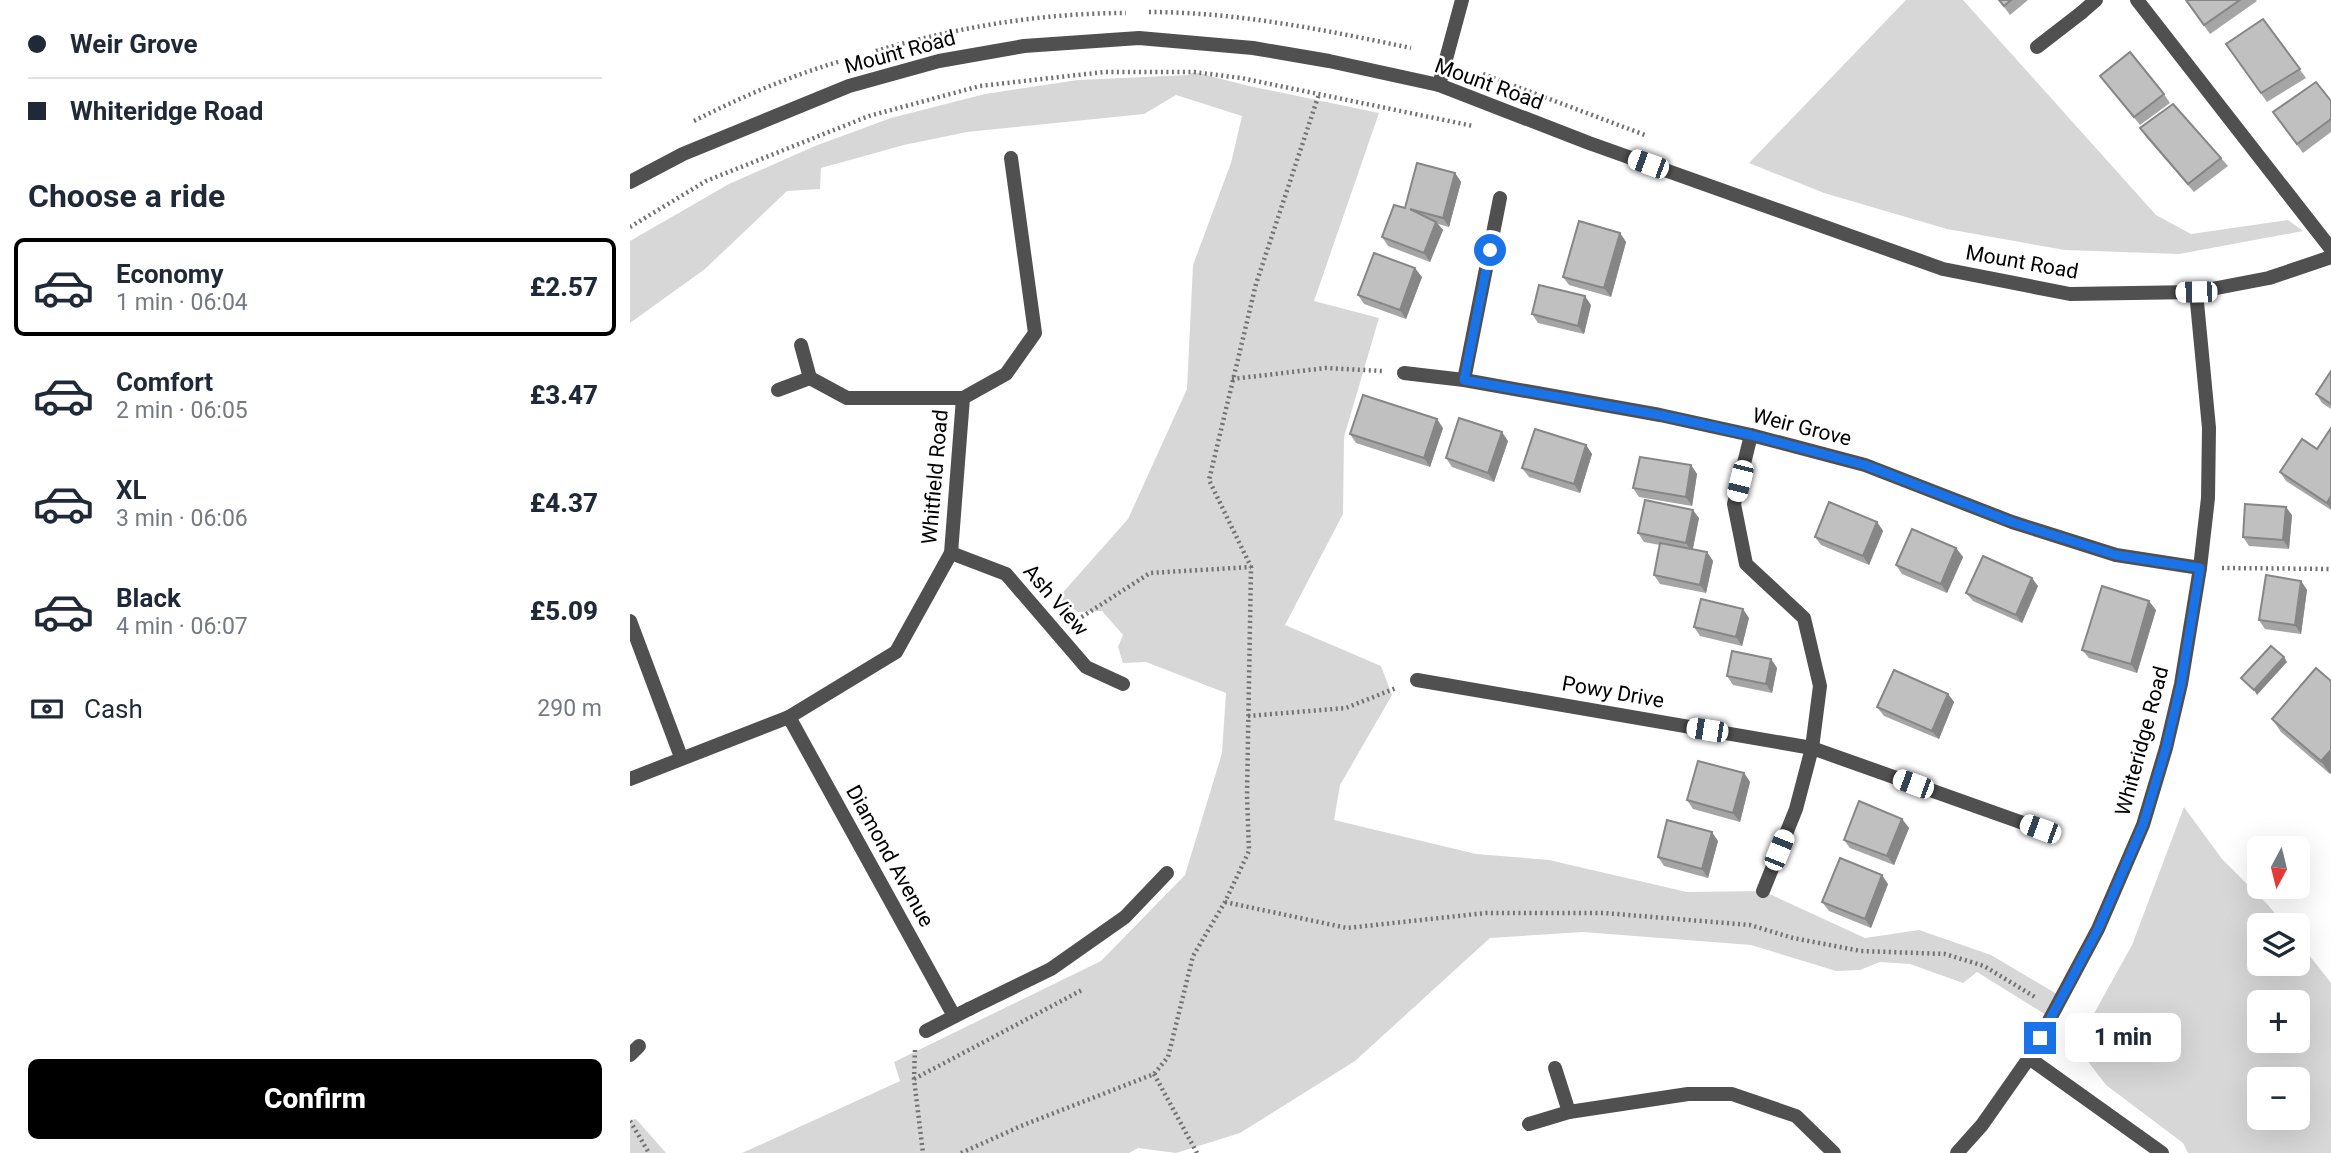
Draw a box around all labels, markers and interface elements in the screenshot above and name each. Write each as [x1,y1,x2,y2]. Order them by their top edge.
street label: Mount Road [842,26,958,78]
text: Weir Grove [70,29,198,59]
street label: Mount Road [1431,53,1547,115]
text: Whiteridge Road [70,96,263,126]
car [1625,147,1672,181]
text: Choose a ride [28,177,225,215]
route start [1474,234,1506,266]
street label: Mount Road [1964,240,2080,284]
icon: car [32,256,95,319]
text: Economy [116,259,223,289]
text: £2.57 [530,272,598,302]
car [2175,281,2218,303]
text: 1 min · 06:04 [116,289,248,316]
icon: car [32,364,95,427]
text: Comfort [116,367,213,397]
text: £3.47 [530,380,598,410]
text: 2 min · 06:05 [116,397,248,424]
street label: Weir Grove [1750,403,1854,451]
street label: Whitfield Road [917,409,953,545]
car [1725,458,1756,504]
icon: car [32,472,95,535]
text: XL [116,475,147,505]
text: £4.37 [530,488,598,518]
text: 3 min · 06:06 [116,505,248,532]
street label: Ash View [1018,559,1094,641]
icon: car [32,580,95,643]
text: Black [116,583,181,613]
text: £5.09 [530,596,598,626]
text: 4 min · 06:07 [116,613,248,640]
street label: Whiteridge Road [2111,664,2173,818]
street label: Powy Drive [1560,671,1666,713]
icon: cash [28,690,66,728]
text: Cash [84,694,143,724]
text: 290 m [537,695,602,722]
car [1685,716,1730,744]
car [1890,767,1937,801]
street label: Diamond Avenue [841,781,939,931]
car [2017,812,2064,846]
car [1762,827,1797,873]
north arrow [2247,836,2310,900]
map controls [2247,836,2310,1130]
button: layers [2247,913,2310,976]
button: + [2247,990,2310,1053]
callout: 1 min [2064,1014,2180,1062]
route end [2024,1022,2056,1054]
text: 1 min [2094,1024,2152,1051]
button: Confirm [28,1059,602,1139]
button: − [2247,1067,2310,1130]

